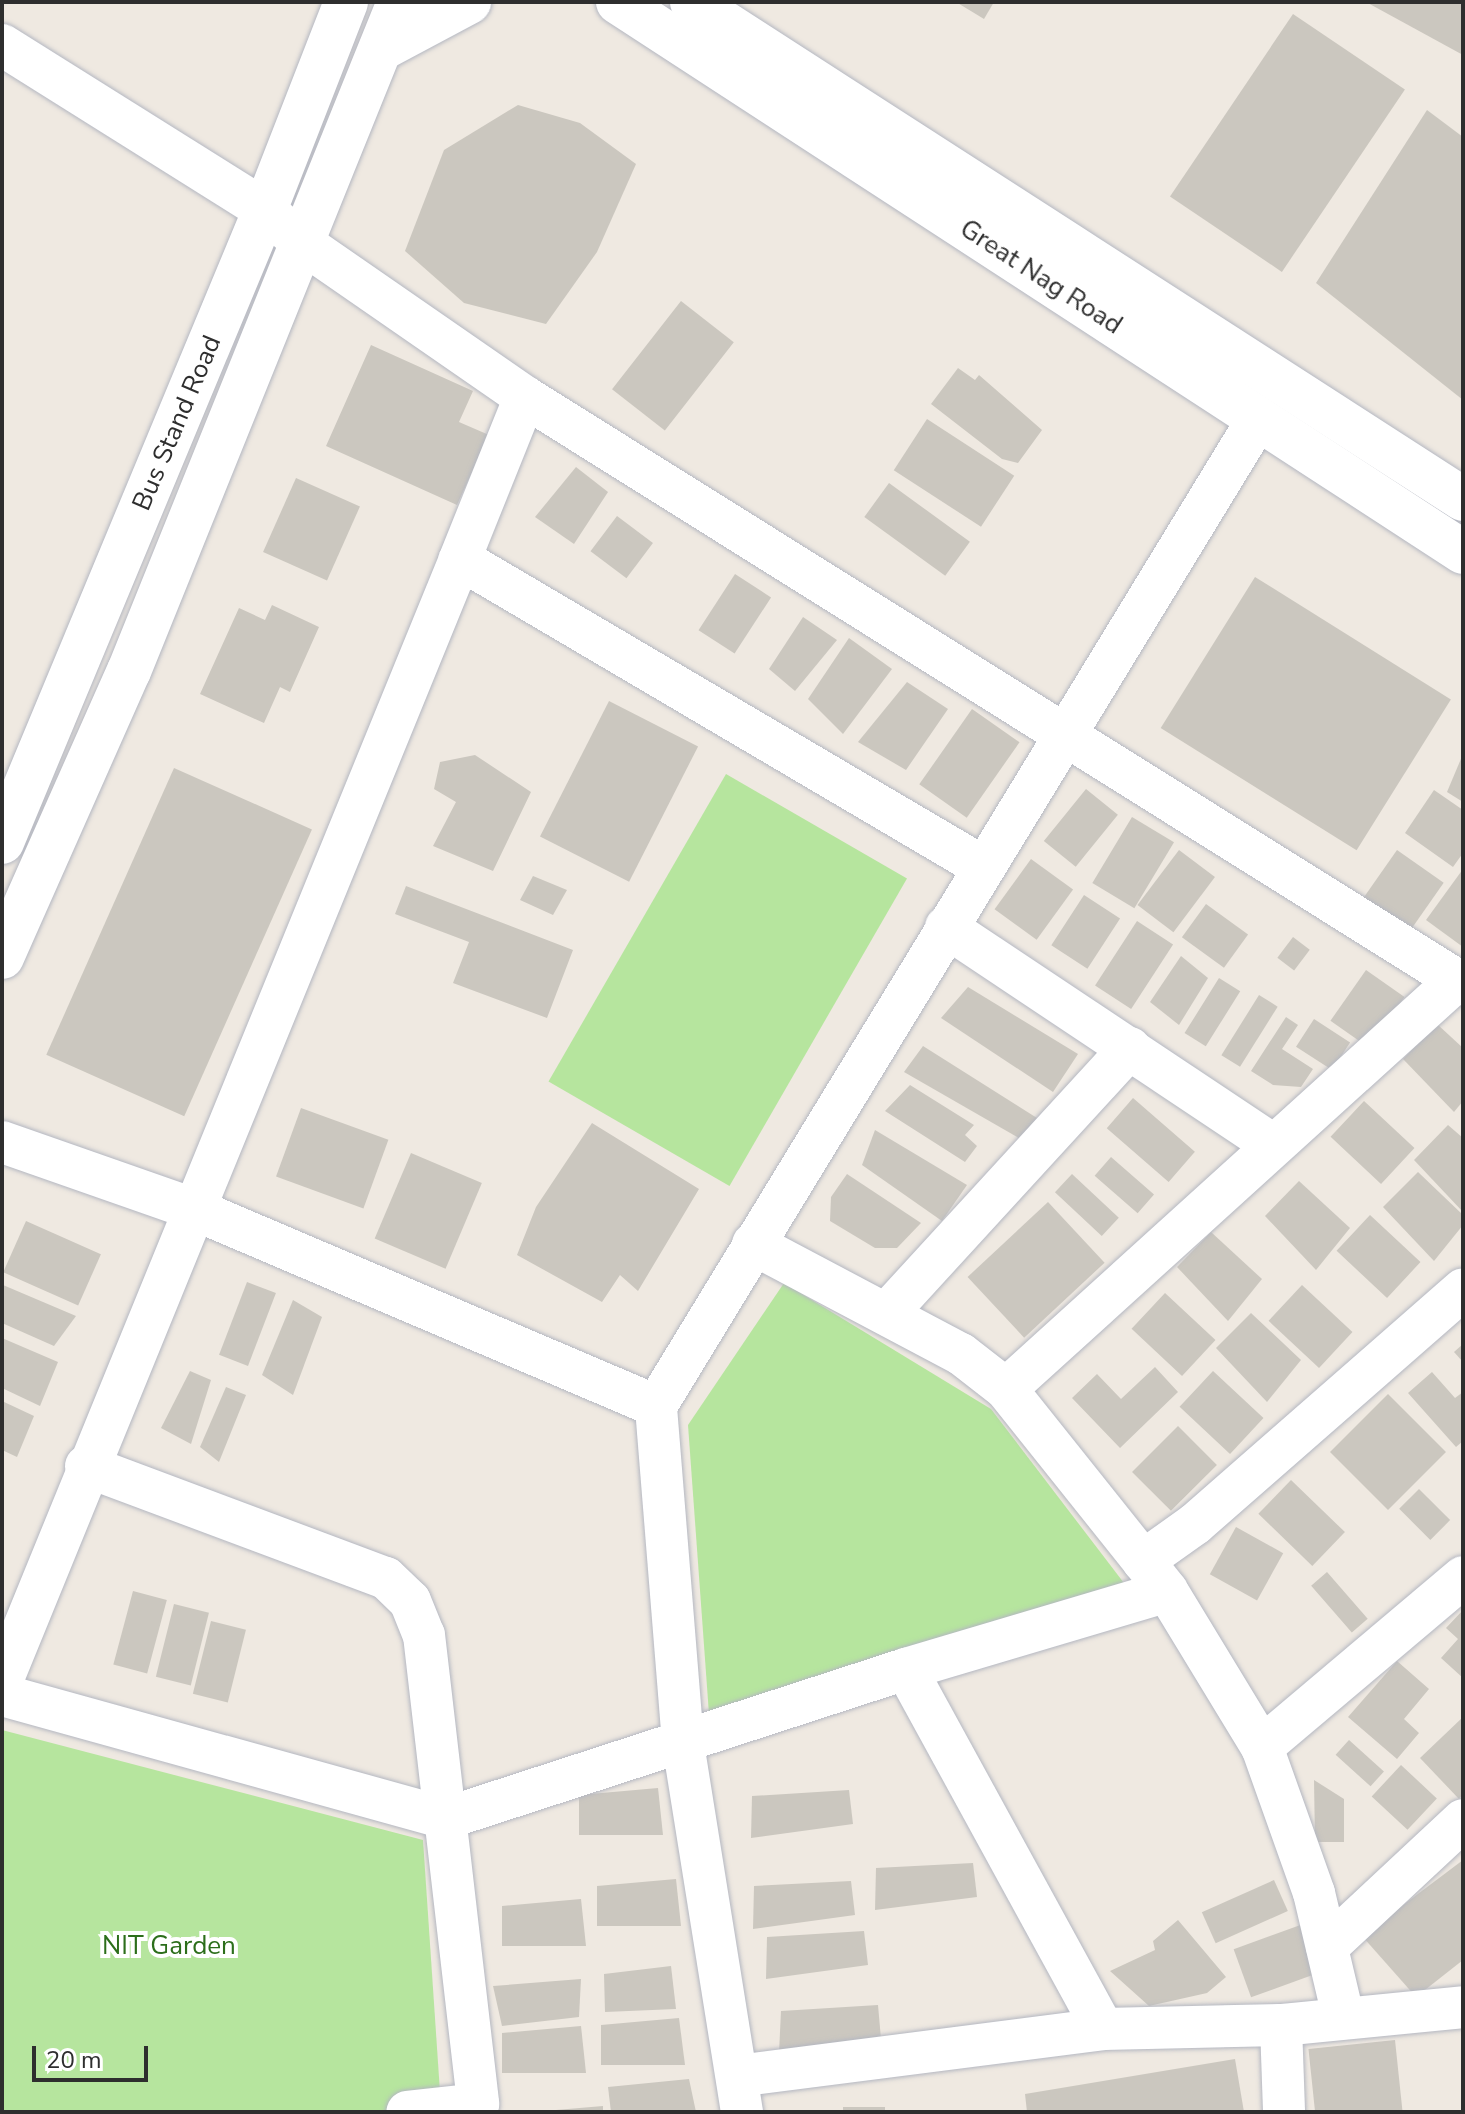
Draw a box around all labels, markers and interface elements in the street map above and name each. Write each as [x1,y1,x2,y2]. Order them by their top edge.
street label: Great Nag Road [954,213,1128,341]
street label: Bus Stand Road [126,331,228,515]
park label: NIT Garden [102,1930,236,1962]
scale bar [36,2030,152,2080]
text: 20 m [46,2044,102,2076]

